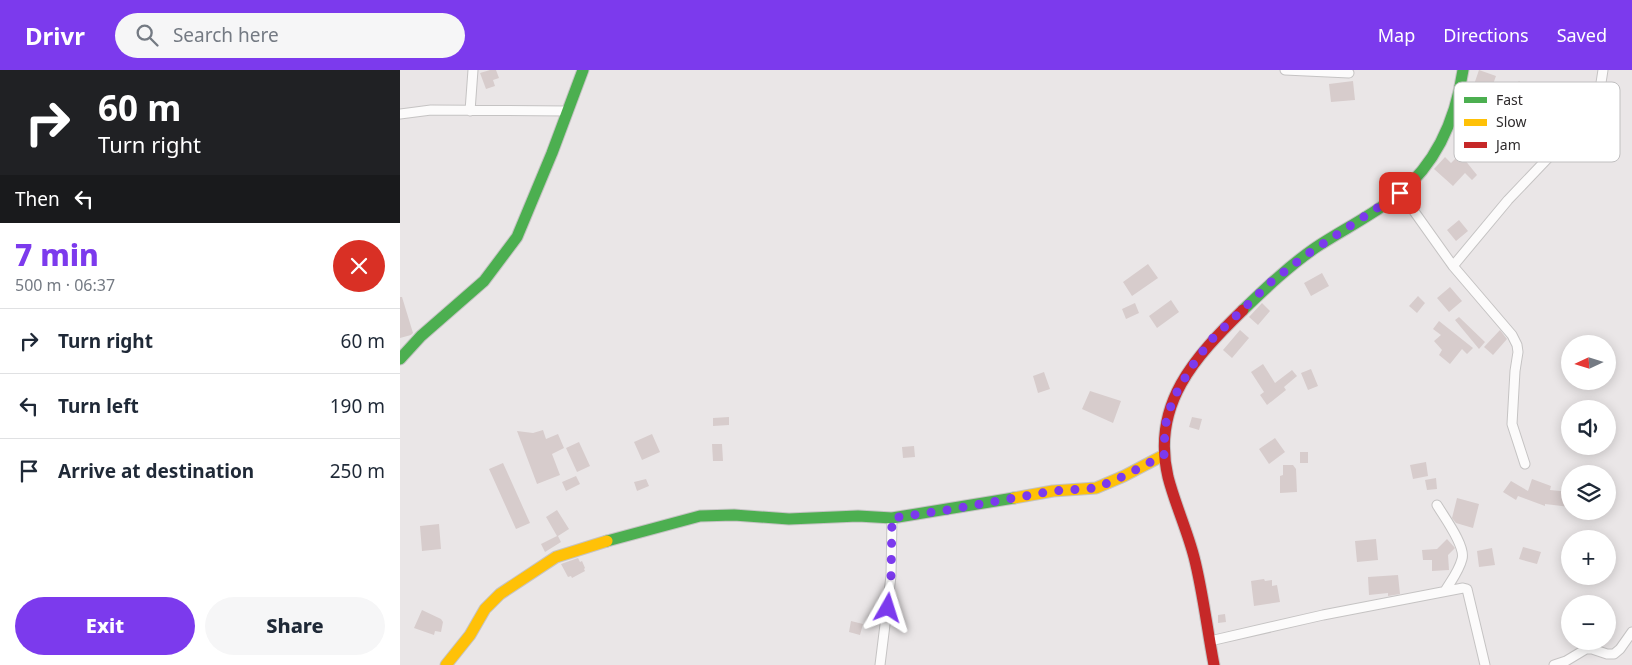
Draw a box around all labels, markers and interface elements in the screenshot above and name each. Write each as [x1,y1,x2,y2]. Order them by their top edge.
search box [115,13,465,58]
text: Drivr [25,19,85,52]
icon: search [133,21,161,49]
text: Search here [173,22,279,48]
text: Map [1378,23,1415,47]
text: Directions [1443,23,1529,47]
text: Saved [1557,23,1607,47]
legend [1454,82,1620,162]
text: 60 m [98,84,181,131]
icon: right [15,90,80,155]
text: Fast [1496,90,1523,109]
text: Slow [1496,112,1527,131]
text: Turn right [98,129,201,159]
text: Jam [1494,135,1521,154]
pin [1379,172,1421,214]
icon: arrive [1386,179,1414,207]
icon: left [70,185,98,213]
text: Then [15,186,60,212]
text: 7 min [15,234,99,275]
button: close [333,240,385,292]
text: 500 m · 06:37 [15,274,115,296]
icon: right [15,327,43,355]
text: Turn right [58,328,153,354]
text: 60 m [341,328,385,354]
north arrow [1561,335,1616,390]
map controls [1561,335,1616,650]
icon: left [15,392,43,420]
text: Turn left [58,393,139,419]
text: 190 m [330,393,385,419]
button: sound [1561,400,1616,455]
icon: arrive [15,457,43,485]
text: Arrive at destination [58,458,254,484]
text: 250 m [330,458,385,484]
button: layers [1561,465,1616,520]
button: + [1561,530,1616,585]
position arrow [861,581,913,633]
button: − [1561,595,1616,650]
button: Exit [15,597,195,655]
button: Share [205,597,385,655]

